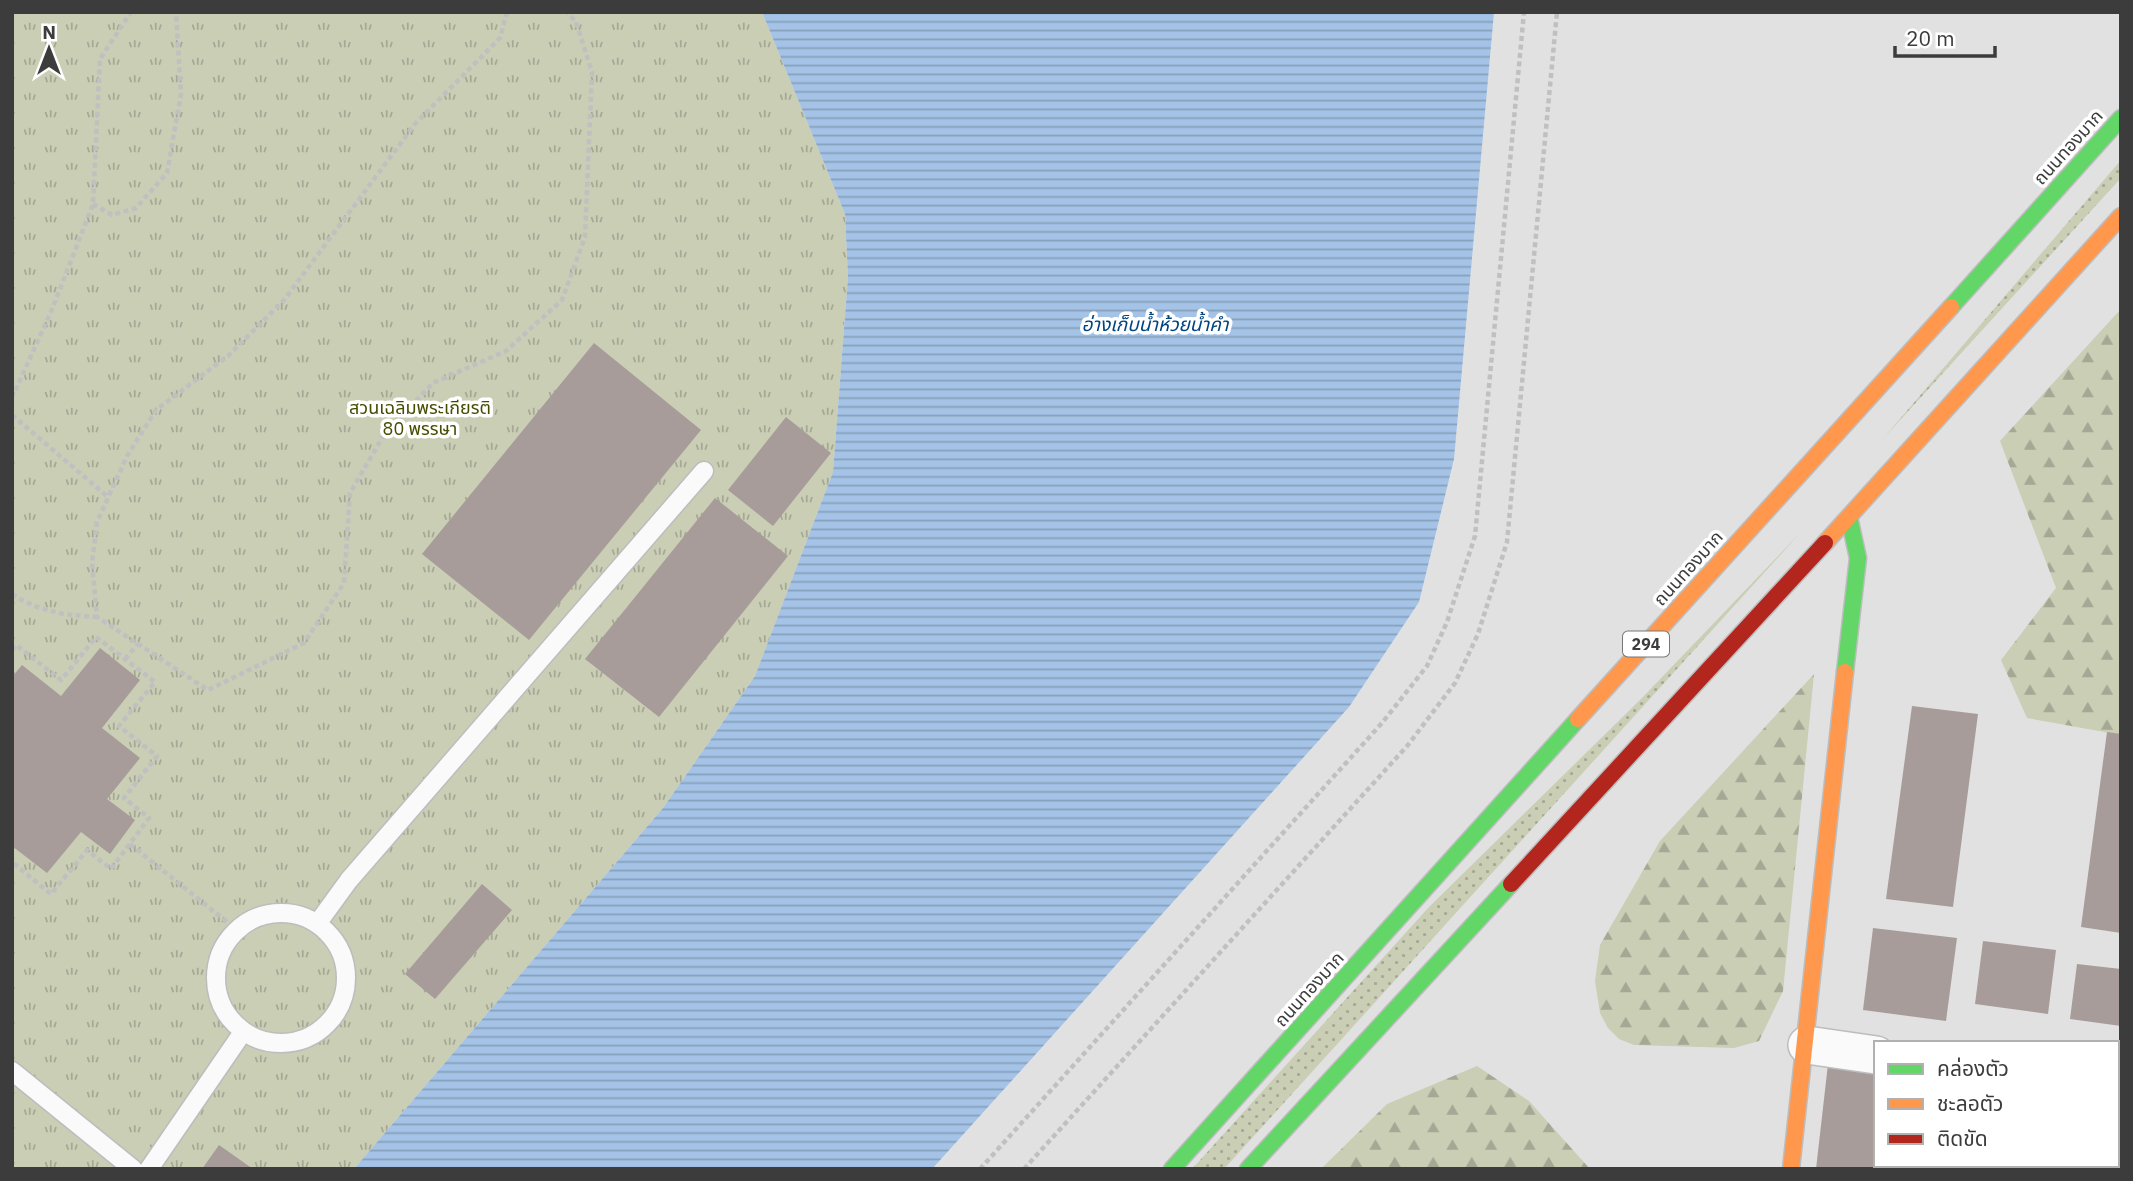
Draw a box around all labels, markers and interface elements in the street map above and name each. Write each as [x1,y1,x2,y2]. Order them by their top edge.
north arrow [14,14,84,84]
scale bar [1895,14,1995,58]
text: N [42,20,56,44]
text: 20 m [1906,24,1955,52]
street label: ถนนทองมาก [2028,105,2108,189]
water label: อ่างเก็บน้ำห้วยน้ำคำ [1081,311,1230,336]
park label: สวนเฉลิมพระเกียรติ 80 พรรษา [349,396,491,440]
street label: ถนนทองมาก [1648,526,1728,610]
road number: 294 [1623,632,1669,656]
street label: ถนนทองมาก [1269,947,1349,1031]
legend [1874,1041,2119,1167]
text: คล่องตัว [1937,1054,2009,1082]
text: ชะลอตัว [1937,1089,2003,1117]
text: ติดขัด [1937,1124,1988,1152]

